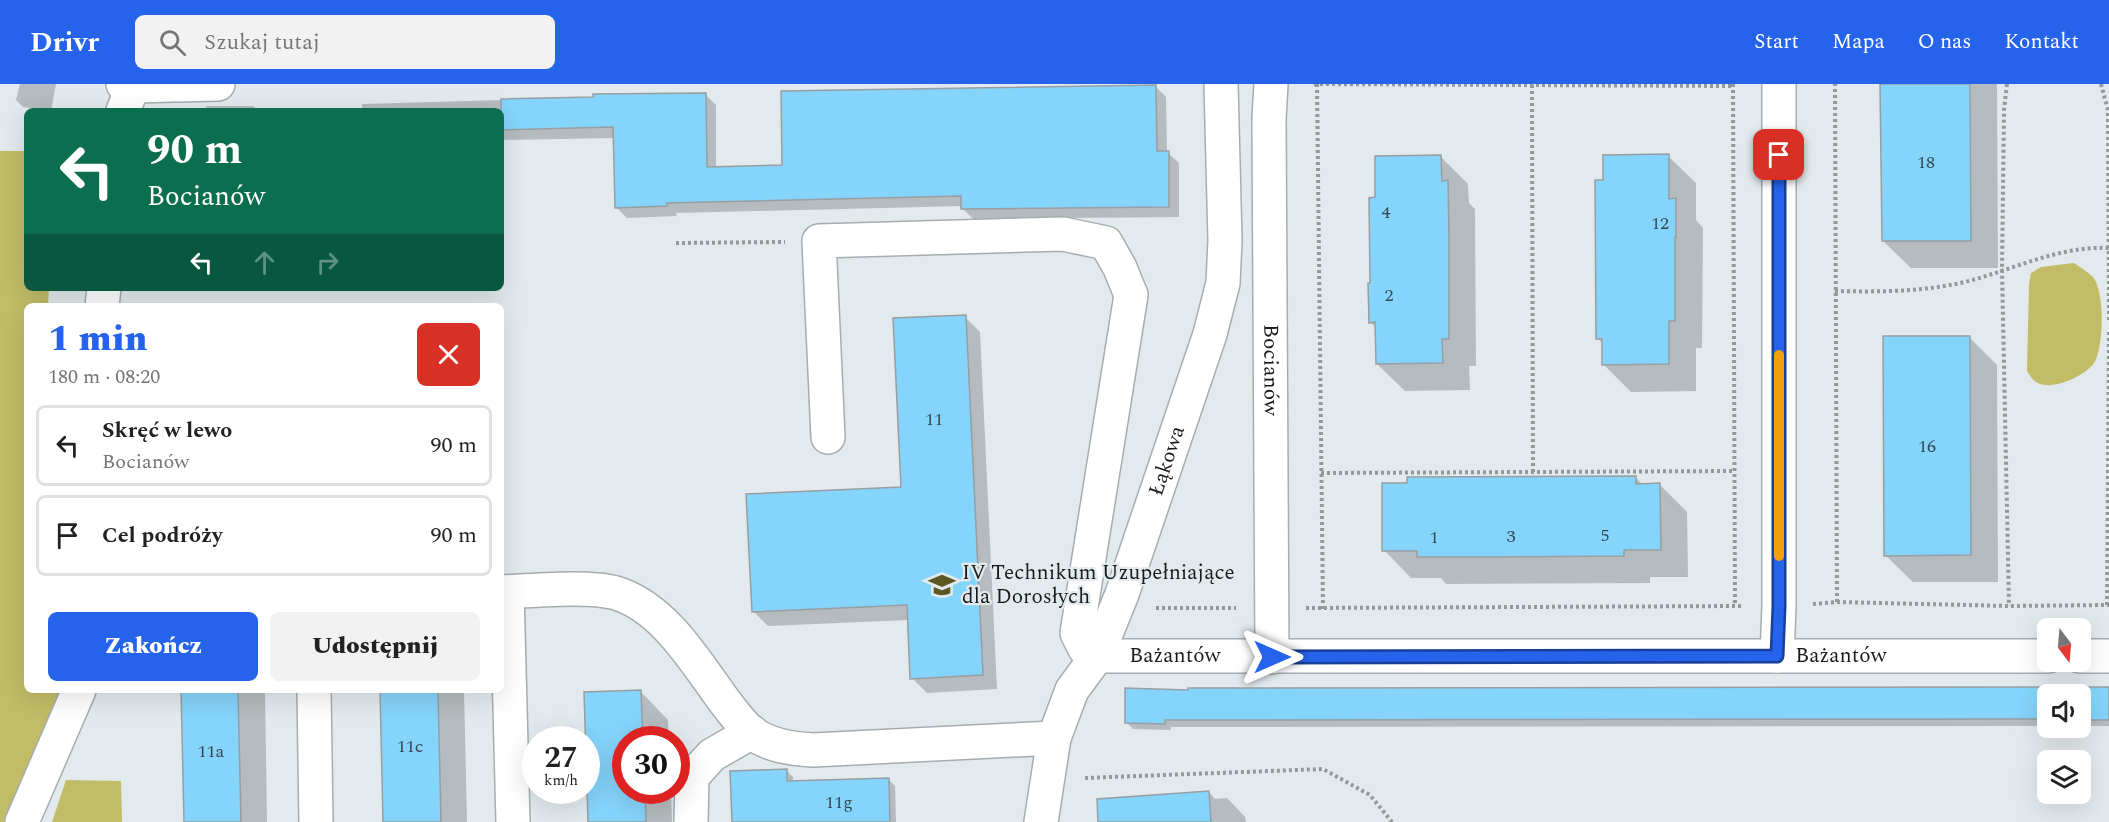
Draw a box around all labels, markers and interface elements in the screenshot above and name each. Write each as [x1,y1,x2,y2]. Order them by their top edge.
search box [135,15,555,69]
text: Drivr [30,21,99,64]
icon: search [156,26,189,59]
text: Szukaj tutaj [204,26,320,59]
text: Start [1754,26,1799,58]
text: Mapa [1832,26,1885,58]
text: O nas [1918,26,1971,58]
text: Kontakt [2004,26,2079,58]
text: 90 m [147,119,242,182]
pin [1753,129,1804,180]
icon: left [48,132,126,210]
icon: arrive [1762,138,1795,171]
house number: 18 [1917,149,1935,176]
text: Bocianów [147,176,265,218]
house number: 4 [1382,199,1391,226]
house number: 12 [1651,210,1669,237]
icon: left [185,246,218,279]
icon: ahead [248,246,281,279]
icon: right [311,246,344,279]
house number: 2 [1385,282,1394,309]
text: 1 min [48,312,148,367]
button: close [417,323,480,386]
street label: Bocianów [1254,324,1287,417]
text: 180 m · 08:20 [48,362,160,392]
house number: 11 [925,406,943,433]
text: Skręć w lewo [102,414,232,447]
street label: Łąkowa [1140,421,1194,500]
icon: left [51,429,84,462]
text: 90 m [431,429,477,462]
house number: 16 [1918,433,1936,460]
text: Bocianów [102,447,189,477]
icon: arrive [51,519,84,552]
text: Cel podróży [102,519,222,552]
text: 90 m [431,519,477,552]
house number: 5 [1601,522,1610,549]
house number: 3 [1507,523,1516,550]
house number: 1 [1430,524,1439,551]
place label: IV Technikum Uzupełniające dla Dorosłych [962,557,1235,613]
school or university icon: IV Technikum Uzupełniające dla Dorosłych [927,570,957,600]
button: Zakończ [48,612,258,681]
button: Udostępnij [270,612,480,681]
north arrow [2037,618,2091,672]
map controls [2037,618,2091,804]
position arrow [1240,625,1304,689]
street label: Bażantów [1129,640,1222,672]
street label: Bażantów [1795,640,1888,672]
button: sound [2037,684,2091,738]
speed limit sign: 30 [612,726,690,804]
house number: 11c [397,733,423,760]
text: 27 [544,735,578,781]
house number: 11a [198,738,225,765]
button: layers [2037,750,2091,804]
text: km/h [544,769,578,792]
house number: 11g [825,789,853,816]

